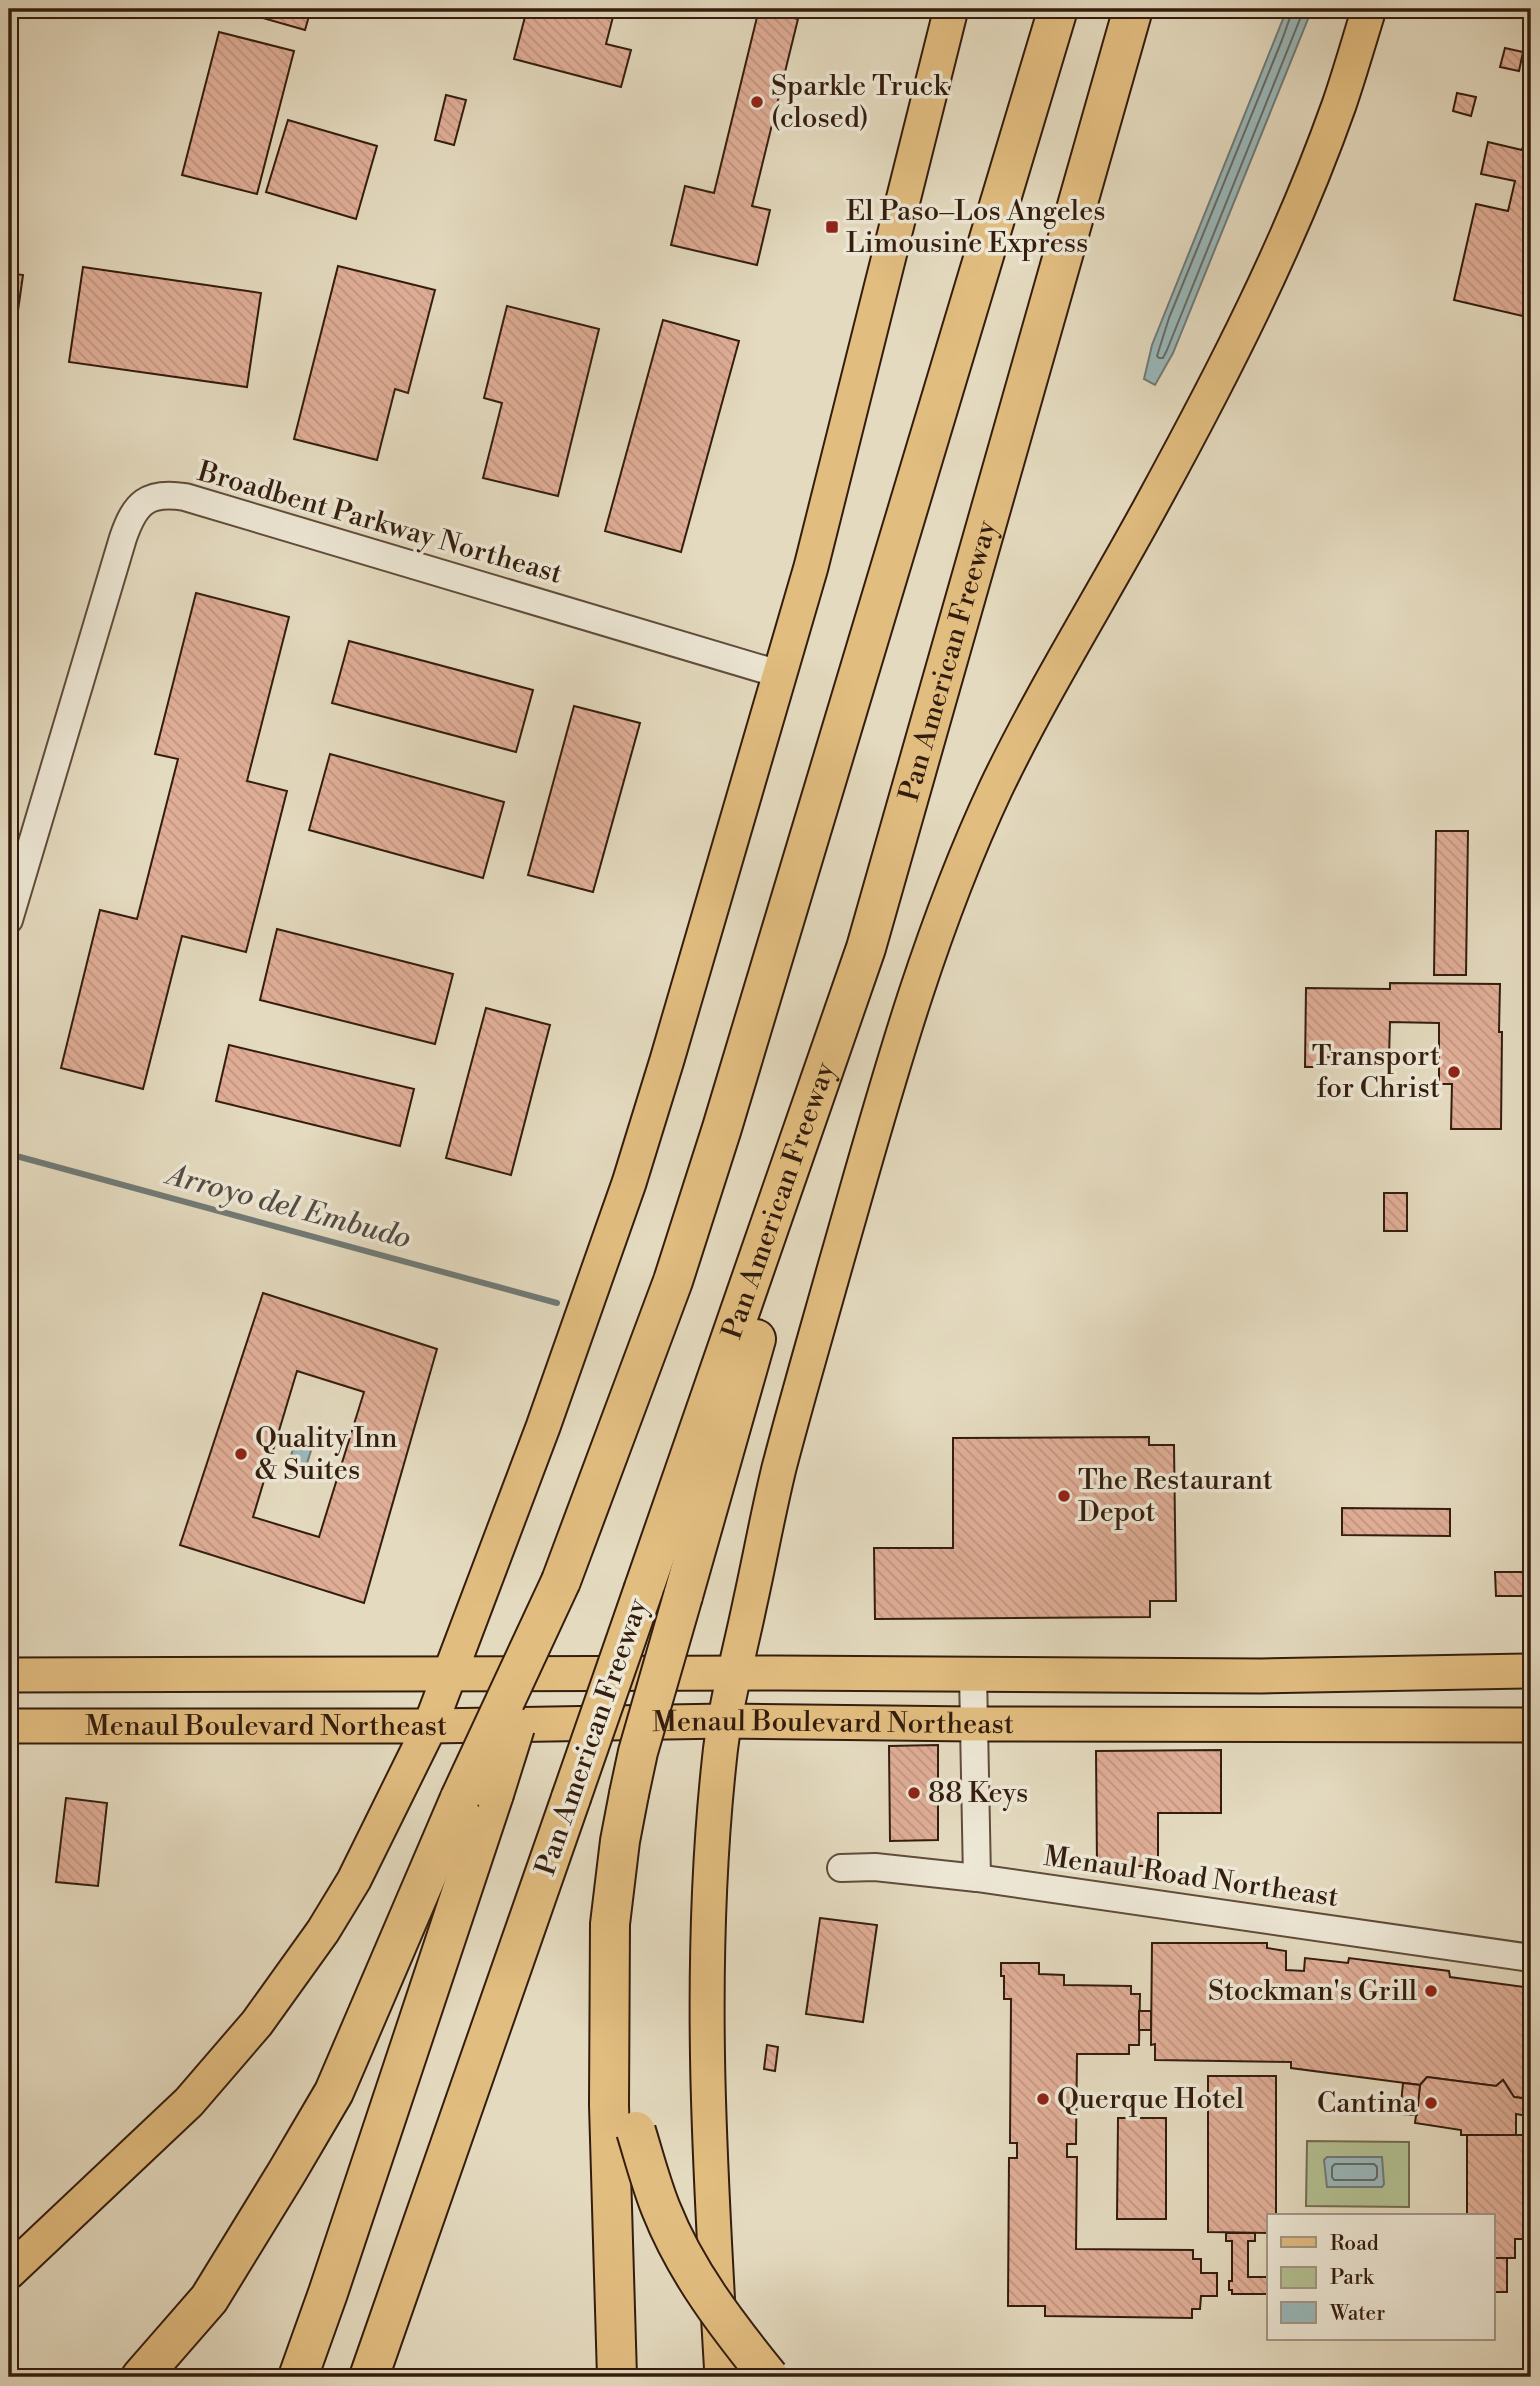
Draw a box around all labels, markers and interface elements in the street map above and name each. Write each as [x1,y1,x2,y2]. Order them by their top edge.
place label: Sparkle Truck (closed) [771,69,949,136]
marker: Sparkle Truck (closed) [749,94,765,110]
place label: El Paso–Los Angeles Limousine Express [846,194,1106,261]
marker: El Paso–Los Angeles Limousine Express [824,219,840,235]
street label: Broadbent Parkway Northeast [193,454,566,592]
street label: Pan American Freeway [891,516,1004,805]
place label: Transport for Christ [1312,1039,1440,1106]
street label: Pan American Freeway [714,1057,843,1343]
marker: Transport for Christ [1446,1064,1462,1080]
water label: Arroyo del Embudo [160,1155,415,1258]
place label: Quality Inn & Suites [255,1421,398,1488]
marker: Quality Inn & Suites [233,1446,249,1462]
place label: The Restaurant Depot [1078,1463,1273,1530]
marker: The Restaurant Depot [1056,1488,1072,1504]
street label: Pan American Freeway [528,1594,656,1880]
street label: Menaul Boulevard Northeast [652,1703,1014,1742]
street label: Menaul Boulevard Northeast [85,1708,447,1744]
place label: 88 Keys [928,1776,1028,1811]
marker: 88 Keys [906,1785,922,1801]
street label: Menaul Road Northeast [1041,1839,1341,1915]
place label: Stockman's Grill [1208,1974,1417,2009]
marker: Stockman's Grill [1423,1983,1439,1999]
place label: Querque Hotel [1057,2082,1244,2117]
place label: Cantina [1317,2086,1418,2121]
marker: Querque Hotel [1035,2091,1051,2107]
marker: Cantina [1423,2095,1439,2111]
legend [1267,2214,1494,2340]
text: Road [1330,2231,1379,2257]
text: Park [1330,2265,1375,2291]
text: Water [1329,2301,1385,2327]

